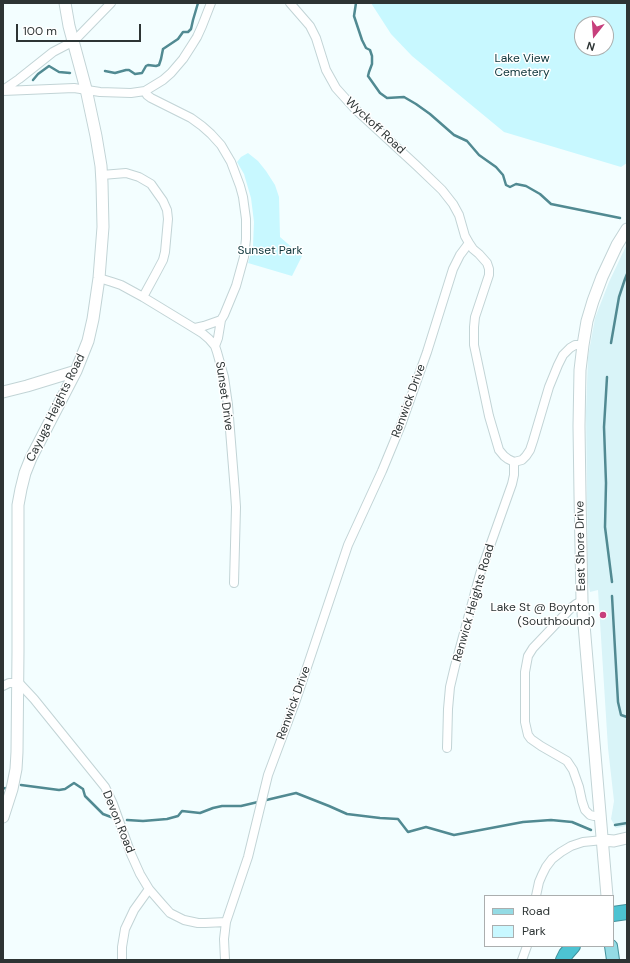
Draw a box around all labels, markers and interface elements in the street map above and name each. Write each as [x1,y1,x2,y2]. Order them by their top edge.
scale bar [18,16,143,42]
north arrow [574,16,614,56]
text: 100 m [23,23,57,39]
text: N [585,39,597,54]
park label: Lake View Cemetery [494,52,550,80]
street label: Wyckoff Road [342,95,408,157]
park label: Sunset Park [238,244,302,258]
street label: Cayuga Heights Road [24,352,88,464]
street label: Sunset Drive [212,361,236,431]
street label: Renwick Drive [389,362,429,440]
street label: East Shore Drive [573,501,589,591]
street label: Renwick Heights Road [450,542,498,664]
place label: Lake St @ Boynton (Southbound) [490,601,595,629]
marker: Lake St @ Boynton (Southbound) [598,610,608,620]
street label: Renwick Drive [274,664,314,742]
street label: Devon Road [99,789,137,855]
legend [484,895,614,947]
text: Road [522,903,550,919]
text: Park [522,923,546,939]

